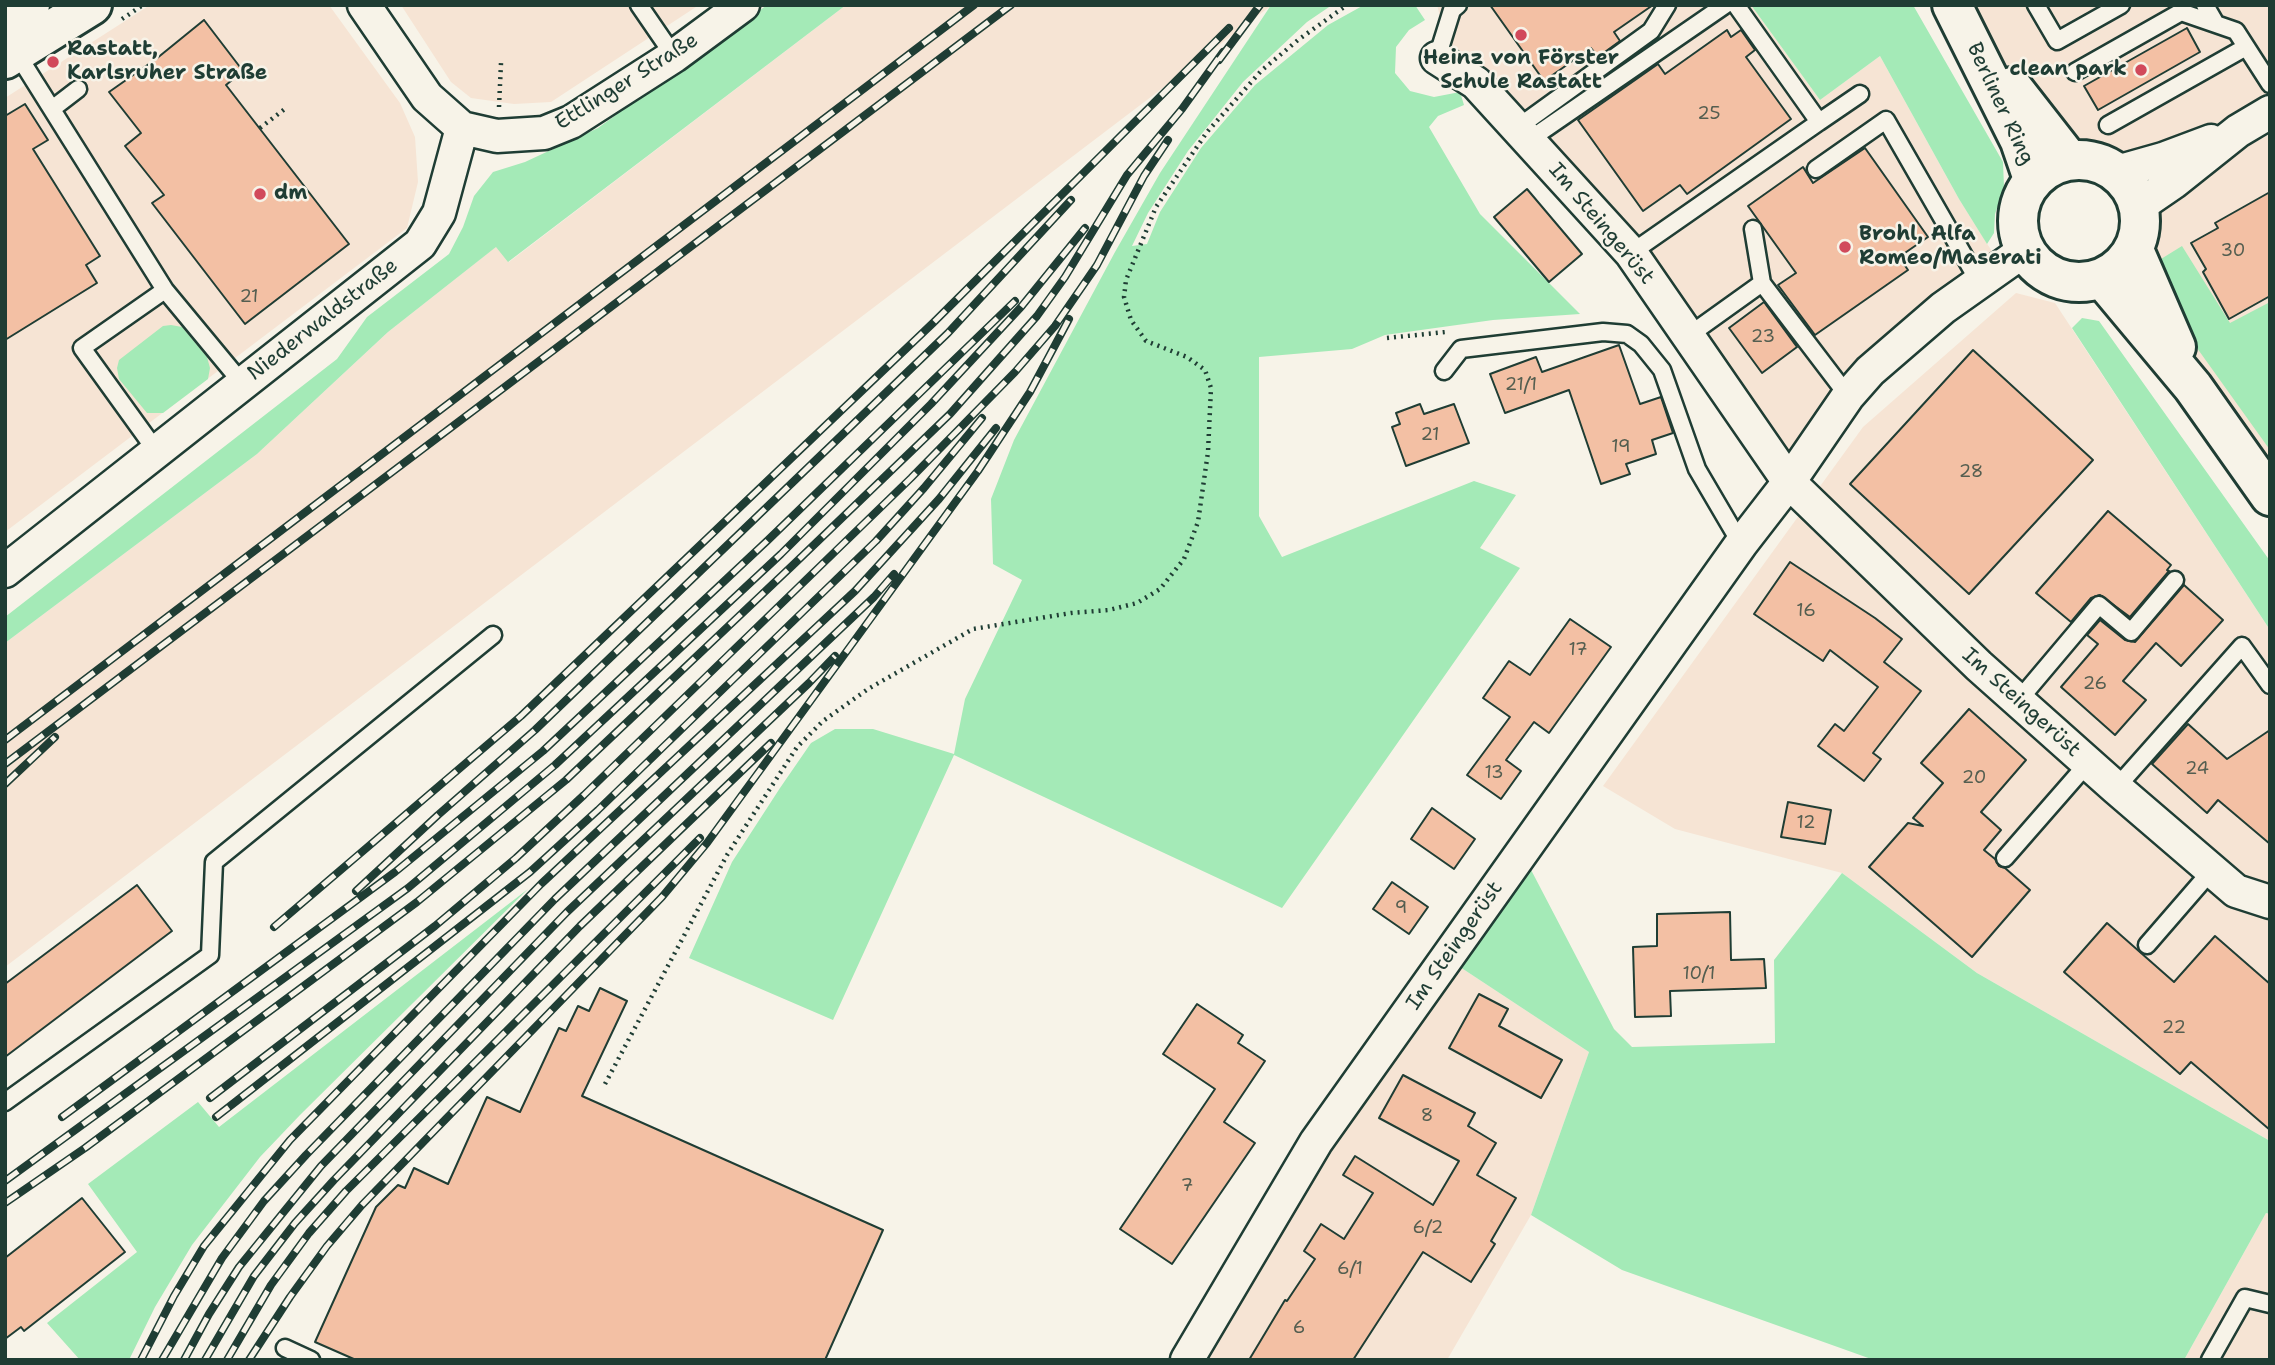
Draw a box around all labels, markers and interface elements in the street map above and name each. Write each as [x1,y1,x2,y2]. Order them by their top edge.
marker: Heinz von Förster Schule Rastatt [1513,27,1529,43]
street label: Ettlinger Straße [551,28,703,136]
place label: Rastatt, Karlsruher Straße [67,37,267,87]
street label: Berliner Ring [1961,39,2039,169]
place label: Heinz von Förster Schule Rastatt [1423,46,1619,96]
marker: Rastatt, Karlsruher Straße [45,54,61,70]
place label: clean park [2009,57,2127,83]
marker: clean park [2133,62,2149,78]
house number: 25 [1697,103,1721,125]
street label: Im Steingerüst [1543,158,1659,290]
place label: dm [274,181,307,207]
marker: dm [252,186,268,202]
place label: Brohl, Alfa Romeo/Maserati [1859,222,2042,272]
marker: Brohl, Alfa Romeo/Maserati [1837,239,1853,255]
house number: 30 [2221,240,2245,262]
street label: Niederwaldstraße [243,253,403,387]
house number: 21 [239,286,259,308]
house number: 23 [1751,326,1775,348]
house number: 21/1 [1505,374,1537,396]
house number: 21 [1420,424,1440,446]
house number: 19 [1611,436,1631,458]
house number: 28 [1959,461,1983,483]
house number: 16 [1796,600,1816,622]
house number: 17 [1568,639,1588,661]
street label: Im Steingerüst [1956,643,2086,763]
house number: 26 [2083,673,2107,695]
house number: 24 [2185,758,2209,780]
house number: 13 [1484,762,1504,784]
house number: 20 [1962,767,1986,789]
house number: 12 [1796,812,1816,834]
street label: Im Steingerüst [1401,877,1509,1015]
house number: 9 [1395,897,1407,919]
house number: 10/1 [1683,963,1715,985]
house number: 22 [2162,1017,2186,1039]
house number: 8 [1421,1105,1433,1127]
house number: 7 [1181,1175,1193,1197]
house number: 6/2 [1413,1217,1443,1239]
house number: 6/1 [1337,1258,1363,1280]
house number: 6 [1293,1317,1305,1339]

